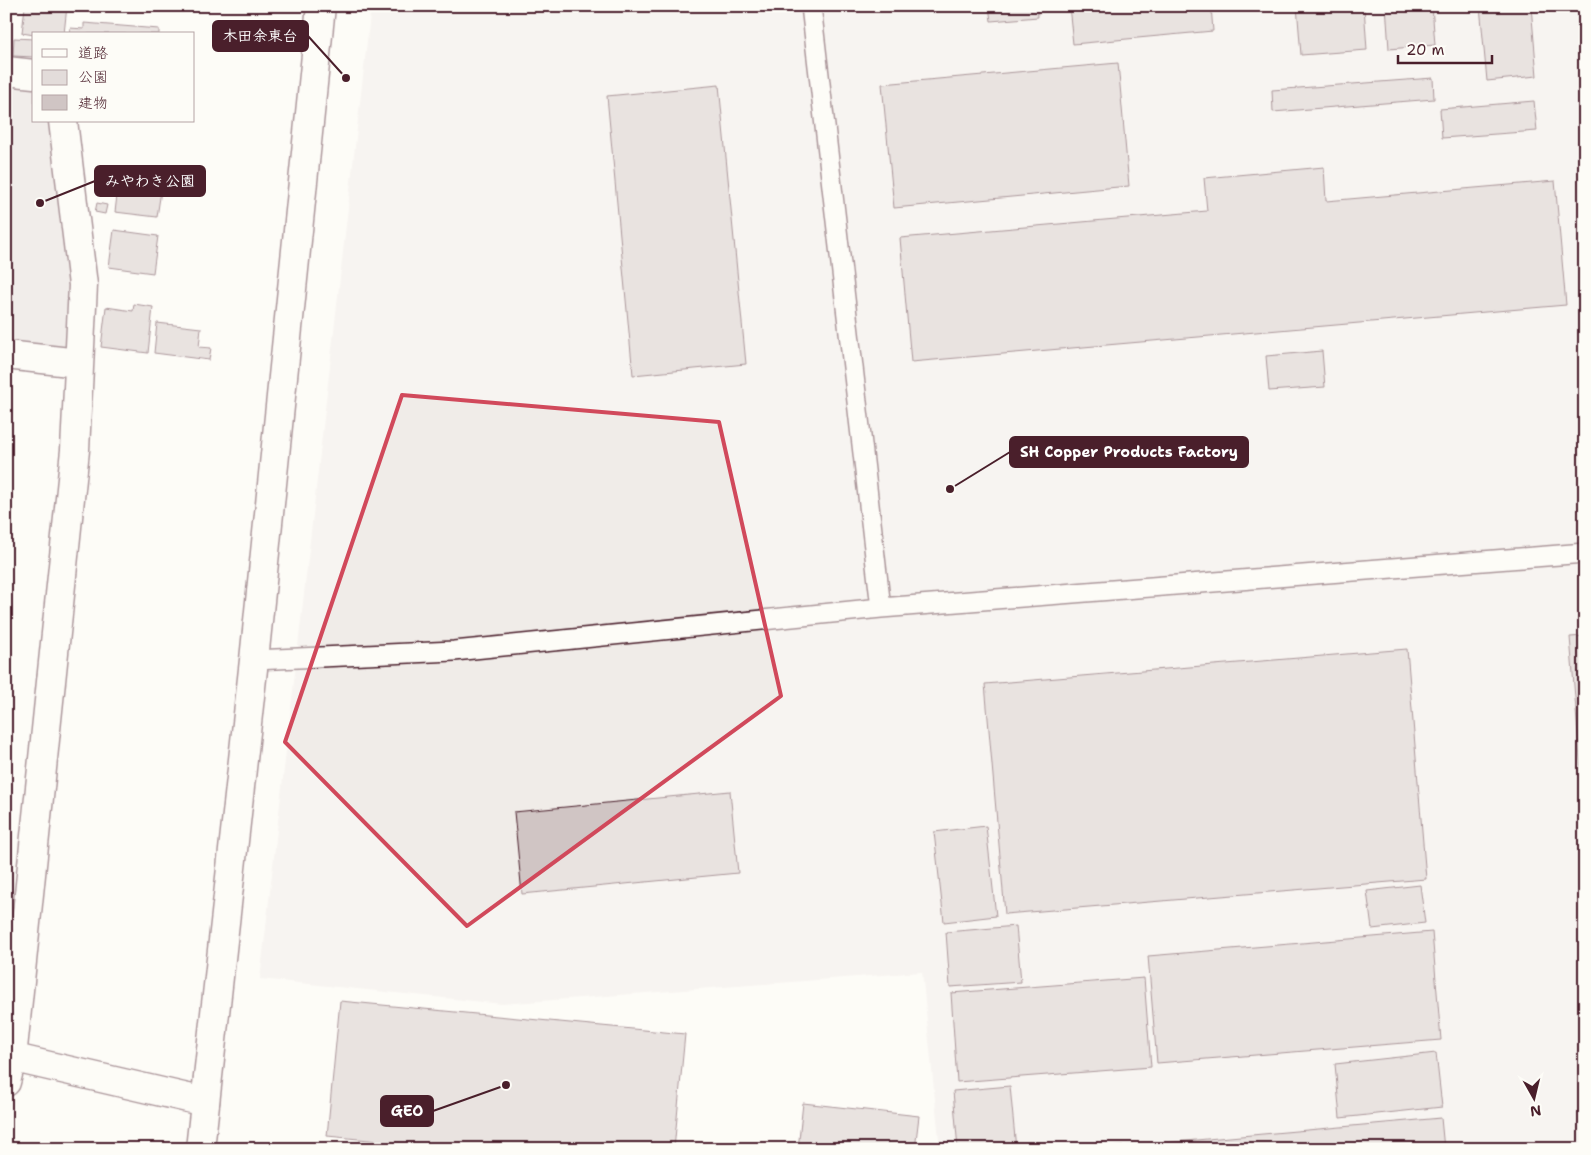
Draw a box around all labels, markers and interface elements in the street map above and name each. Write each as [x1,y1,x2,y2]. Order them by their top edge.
callout: 木田余東台 [213,21,308,51]
text: 木田余東台 [222,26,298,46]
legend [32,32,195,122]
scale bar [1398,32,1492,64]
text: 20 m [1406,40,1445,60]
text: 道路 [78,43,108,63]
text: 公園 [78,67,108,87]
text: 建物 [78,93,108,113]
callout: みやわき公園 [95,166,205,196]
text: みやわき公園 [105,171,195,191]
callout: SH Copper Products Factory [1010,437,1248,467]
text: SH Copper Products Factory [1020,442,1238,462]
north arrow [1508,1072,1558,1122]
callout: GEO [381,1096,433,1126]
text: GEO [391,1101,423,1121]
text: N [1529,1101,1543,1121]

